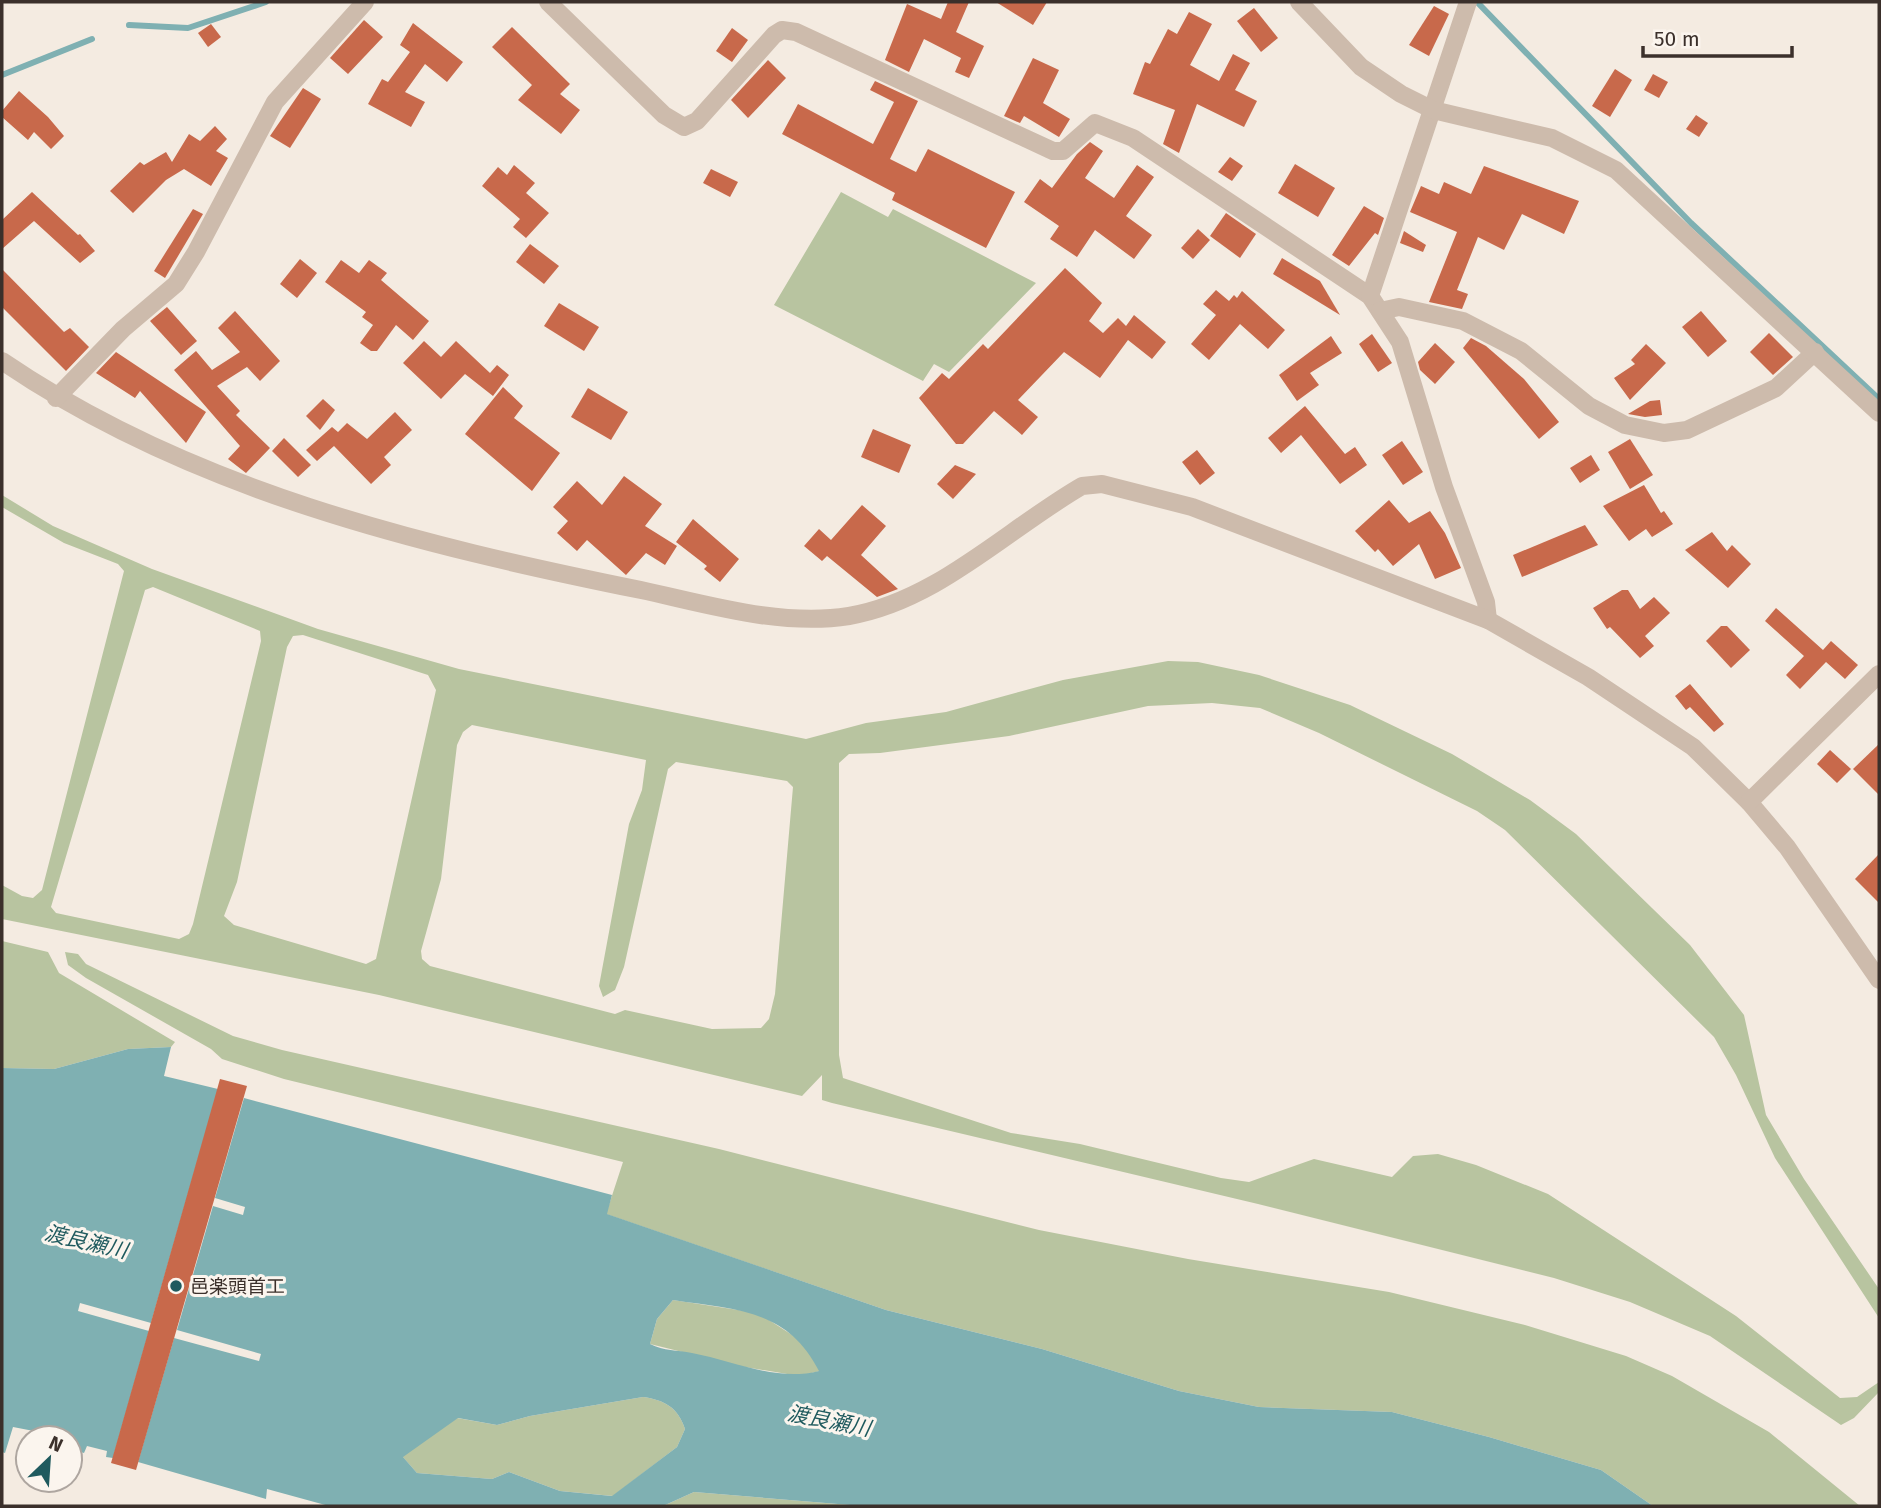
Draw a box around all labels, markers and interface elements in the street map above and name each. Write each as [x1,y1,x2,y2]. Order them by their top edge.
scale bar [1643,14,1792,58]
text: 50 m [1654,26,1700,52]
water label: 渡良瀬川 [42,1220,132,1265]
place label: 邑楽頭首工 [190,1275,285,1298]
marker: 邑楽頭首工 [168,1278,184,1294]
water label: 渡良瀬川 [785,1400,875,1442]
north arrow [14,1424,84,1494]
text: N [45,1431,67,1457]

